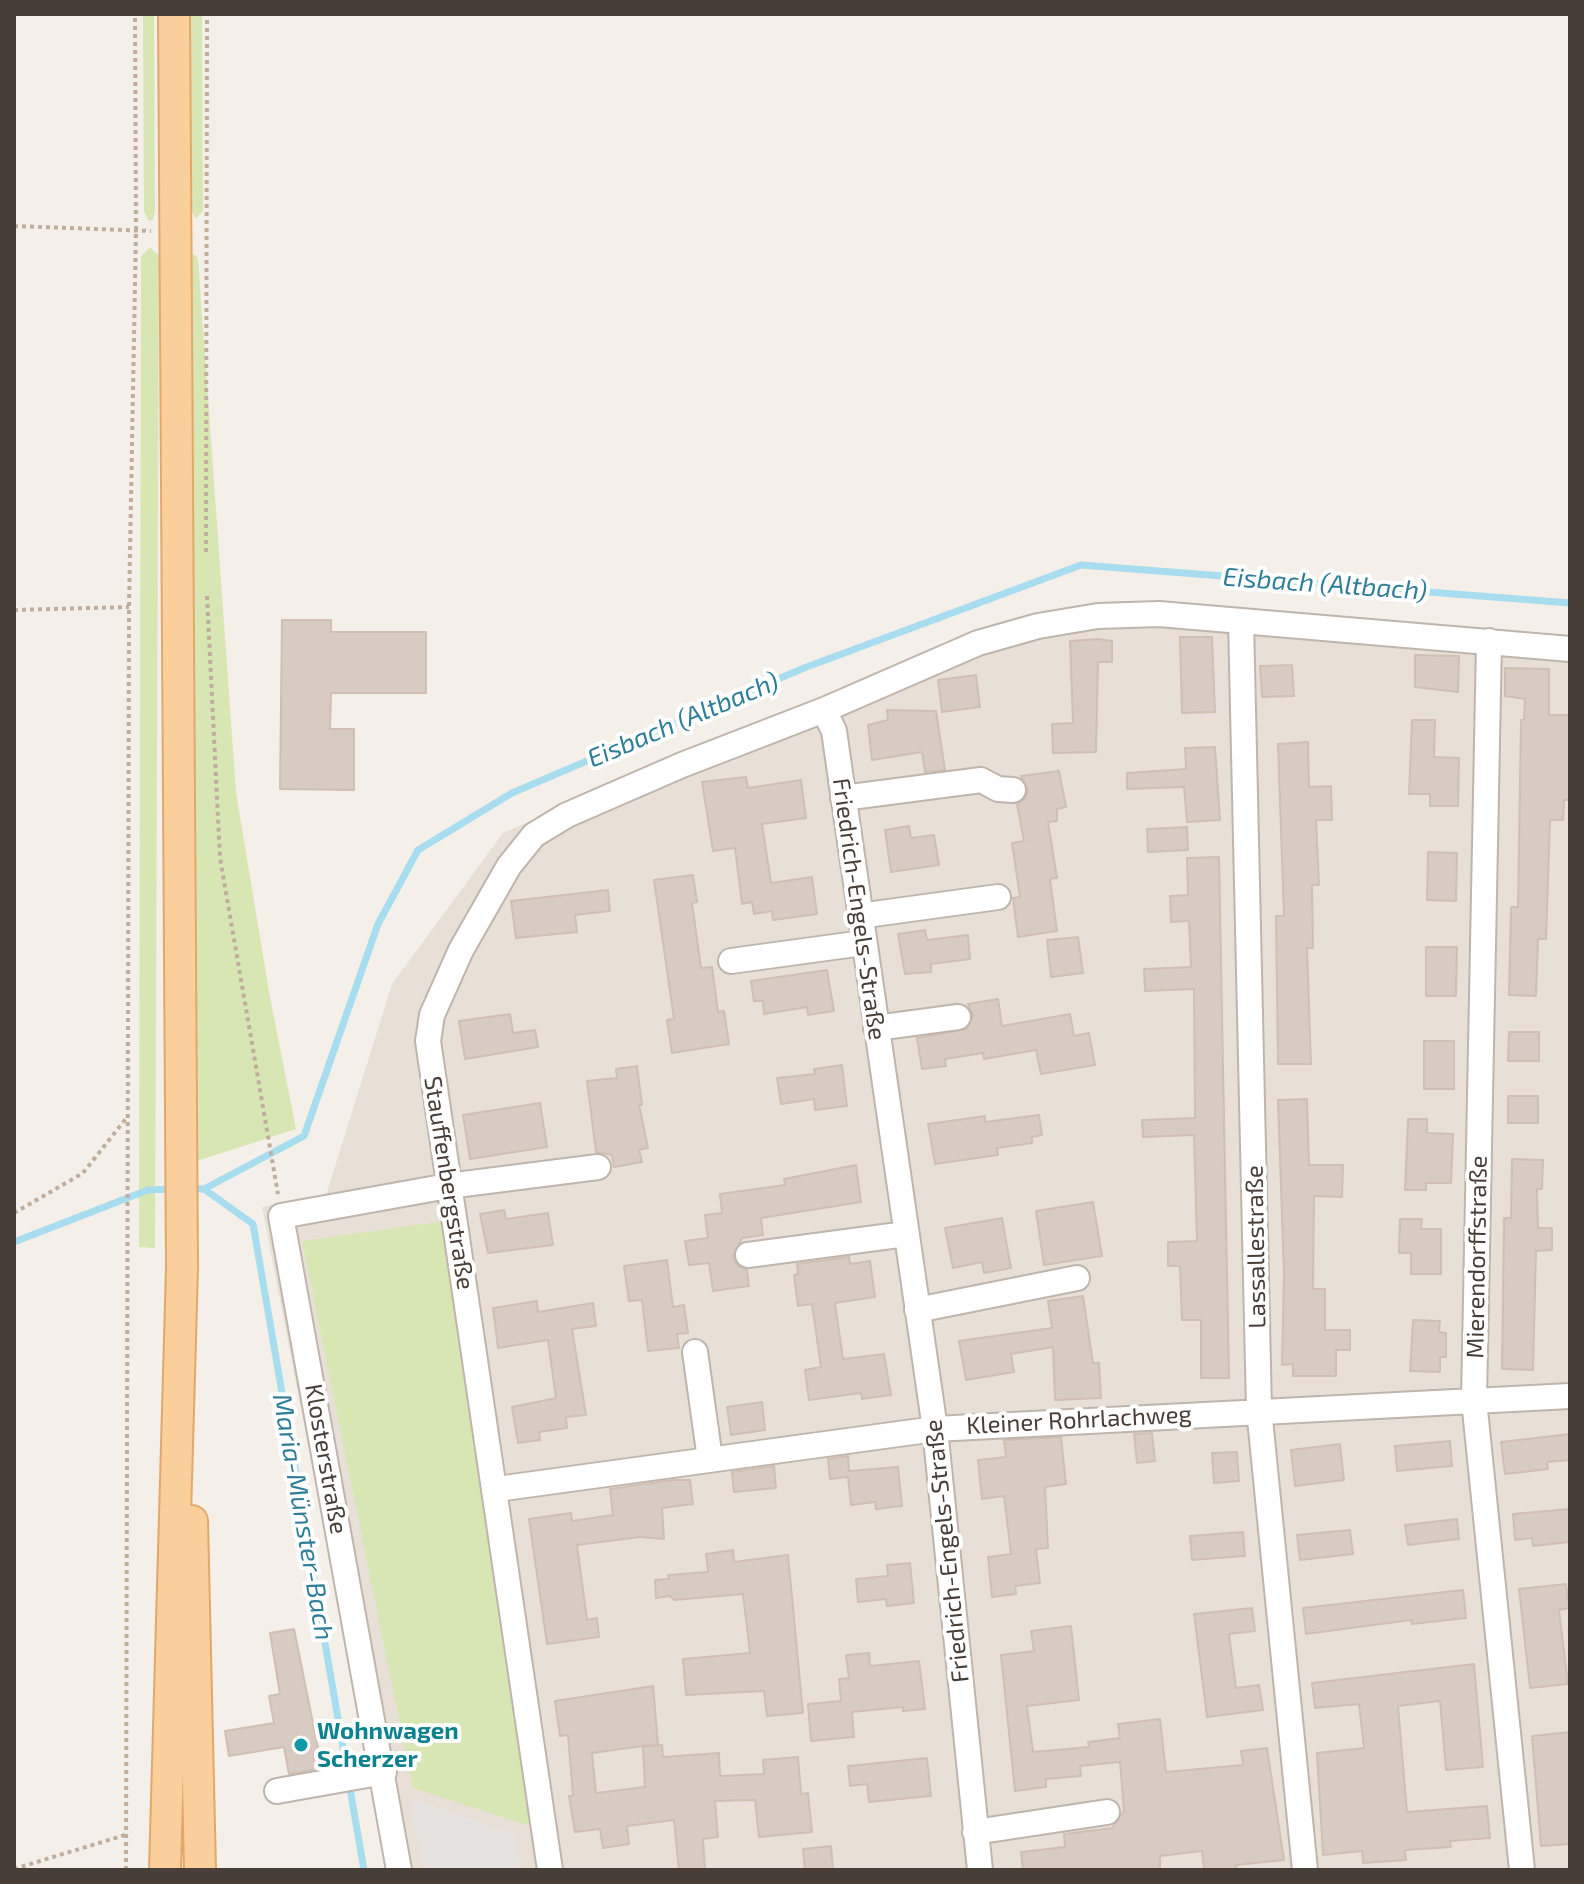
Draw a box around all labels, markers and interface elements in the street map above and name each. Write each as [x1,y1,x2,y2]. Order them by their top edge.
water label: Eisbach (Altbach) [1222,561,1428,607]
water label: Eisbach (Altbach) [583,666,783,774]
street label: Friedrich-Engels-Straße [826,776,892,1042]
street label: Stauffenbergstraße [418,1074,480,1292]
street label: Mierendorffstraße [1461,1155,1493,1359]
street label: Lassallestraße [1240,1165,1272,1329]
street label: Klosterstraße [299,1382,353,1536]
water label: Maria-Münster-Bach [266,1391,340,1643]
street label: Kleiner Rohrlachweg [965,1400,1193,1440]
street label: Friedrich-Engels-Straße [919,1418,975,1684]
place label: Wohnwagen Scherzer [317,1717,459,1773]
marker: Wohnwagen Scherzer [292,1736,310,1754]

